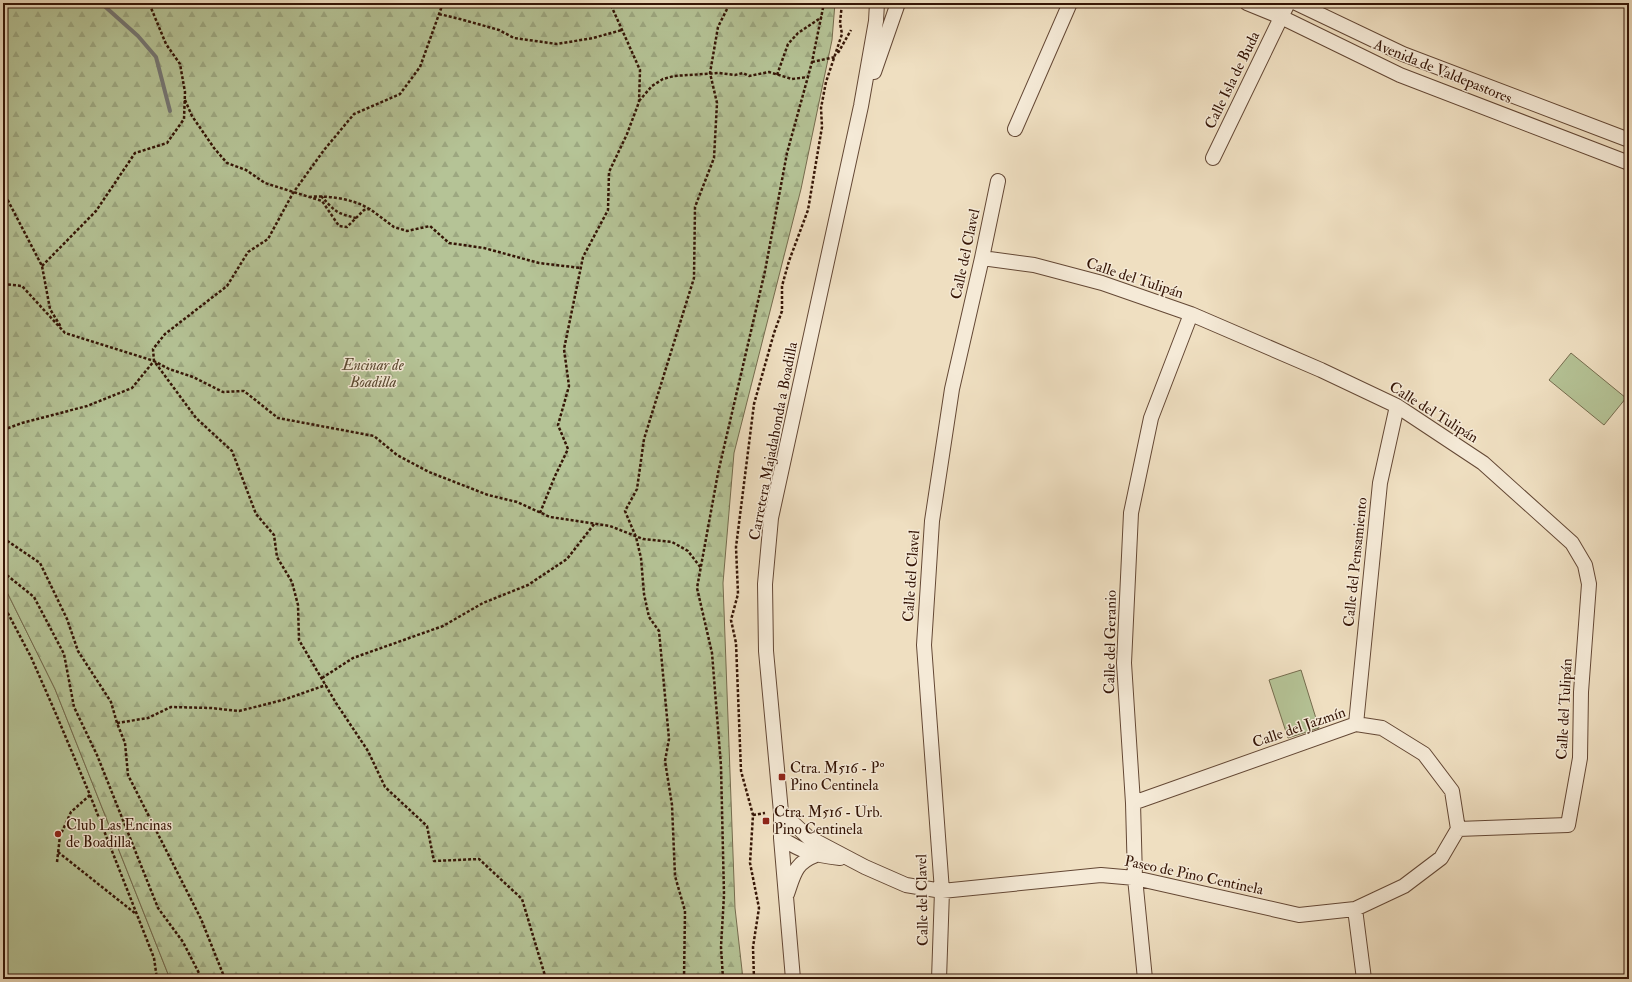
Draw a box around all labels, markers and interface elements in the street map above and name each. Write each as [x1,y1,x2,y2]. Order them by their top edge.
street label: Calle Isla de Buda [1201,27,1265,132]
street label: Avenida de Valdepastores [1369,35,1515,109]
street label: Calle del Clavel [947,207,984,301]
street label: Calle del Tulipán [1083,254,1186,304]
street label: Carretera Majadahonda a Boadilla [745,340,802,542]
park label: Encinar de Boadilla [341,356,405,392]
street label: Calle del Tulipán [1385,377,1482,448]
street label: Calle del Pensamiento [1339,496,1372,628]
street label: Calle del Clavel [899,529,924,623]
street label: Calle del Geranio [1100,590,1121,694]
street label: Calle del Tulipán [1552,658,1578,760]
street label: Calle del Jazmín [1250,703,1349,753]
place label: Ctra. M516 - Pº Pino Centinela [790,759,885,795]
marker: Ctra. M516 - Pº Pino Centinela [777,772,787,782]
place label: Ctra. M516 - Urb. Pino Centinela [774,803,883,839]
place label: Club Las Encinas de Boadilla [66,816,172,852]
marker: Ctra. M516 - Urb. Pino Centinela [761,816,771,826]
marker: Club Las Encinas de Boadilla [53,829,63,839]
street label: Paseo de Pino Centinela [1123,851,1266,900]
street label: Calle del Clavel [912,854,933,946]

